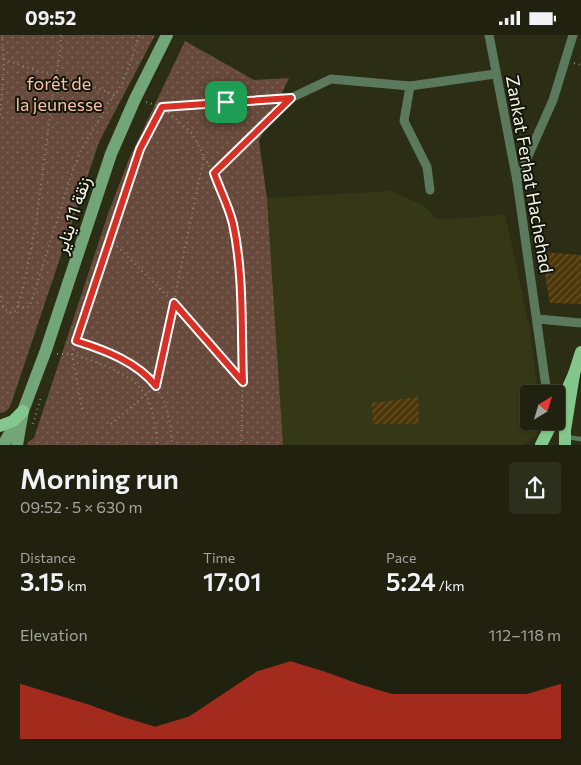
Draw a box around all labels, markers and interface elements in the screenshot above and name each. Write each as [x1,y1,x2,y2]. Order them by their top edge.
text: 09:52 [25,6,76,29]
park label: forêt de la jeunesse [15,72,103,115]
street label: Zankat Ferhat Hachehad [502,73,558,275]
pin [205,81,247,123]
icon: arrive [212,88,240,116]
street label: زنقة 11 يناير [49,173,96,258]
north arrow [520,385,565,430]
map controls [520,385,565,430]
text: Morning run [20,461,179,495]
button: share [509,462,561,514]
text: 09:52 · 5 × 630 m [20,497,143,516]
text: Distance [20,549,76,566]
text: Time [203,549,235,566]
text: Pace [386,549,416,566]
text: 3.15 [20,566,64,596]
text: 17:01 [203,566,262,596]
text: 5:24 [386,566,436,596]
text: km [64,577,87,594]
text: /km [436,577,465,594]
text: Elevation [20,625,88,644]
text: 112–118 m [489,625,561,644]

